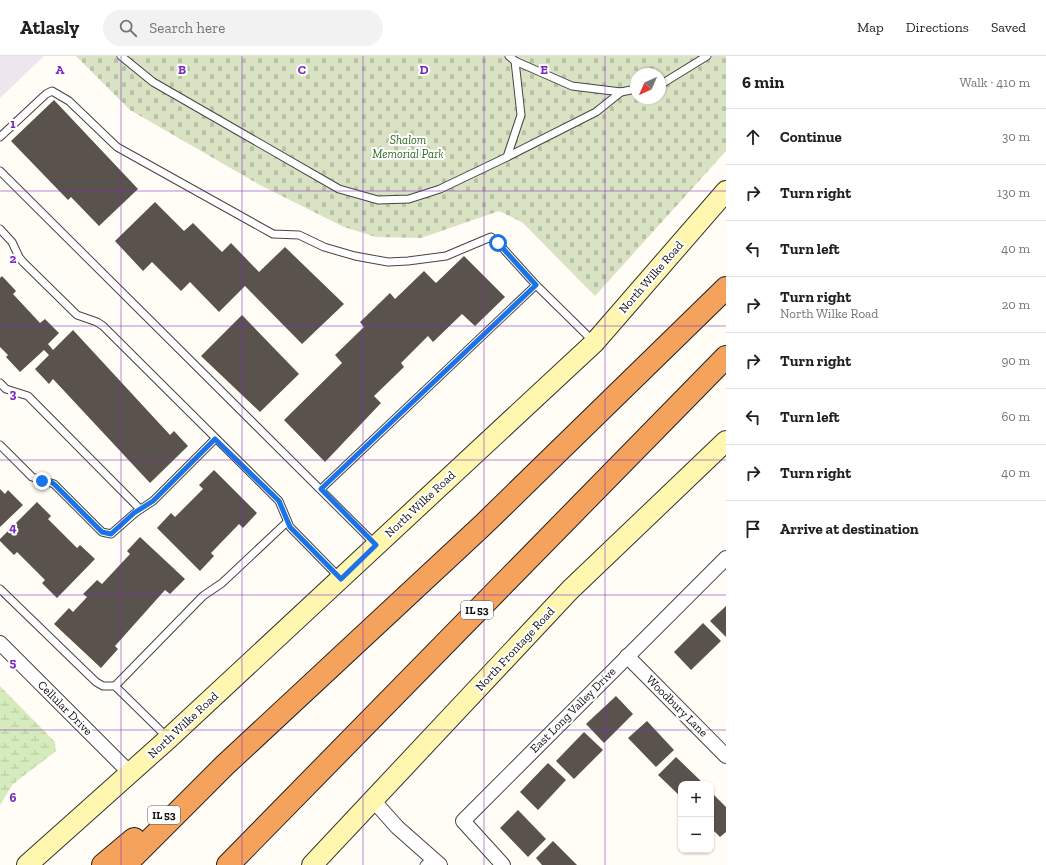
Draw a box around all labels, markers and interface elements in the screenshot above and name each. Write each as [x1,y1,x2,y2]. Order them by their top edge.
search box [103,10,383,46]
text: Atlasly [20,16,79,39]
icon: search [117,17,139,39]
text: Search here [149,19,225,37]
text: Map [857,19,884,36]
text: Directions [906,19,969,36]
text: Saved [991,19,1026,36]
text: A [56,62,65,77]
text: B [178,62,186,77]
text: C [298,62,306,77]
text: D [419,62,429,77]
text: E [540,62,548,77]
north arrow [630,68,666,104]
text: 6 min [742,72,784,92]
text: Walk · 410 m [960,75,1030,90]
text: 1 [10,116,16,131]
icon: ahead [742,126,764,148]
text: Continue [780,128,842,146]
text: 30 m [1002,129,1030,144]
park label: Shalom Memorial Park [372,133,444,161]
icon: right [742,182,764,204]
text: Turn right [780,184,851,202]
text: 130 m [997,185,1030,200]
route start [489,234,507,252]
street label: North Wilke Road [616,238,686,316]
icon: left [742,238,764,260]
text: Turn left [780,240,840,258]
text: 40 m [1001,241,1030,256]
text: 2 [10,251,17,266]
text: Turn right [780,288,851,306]
icon: right [742,294,764,316]
text: 20 m [1002,297,1030,312]
text: North Wilke Road [780,306,879,321]
icon: right [742,350,764,372]
text: Turn right [780,352,851,370]
text: 90 m [1001,353,1030,368]
text: 3 [10,386,17,401]
icon: left [742,406,764,428]
text: Turn left [780,408,840,426]
text: 60 m [1001,409,1030,424]
icon: right [742,462,764,484]
text: Turn right [780,464,851,482]
text: 40 m [1001,465,1030,480]
street label: North Wilke Road [382,468,458,540]
route end [33,472,51,490]
icon: arrive [742,518,764,540]
text: 4 [9,520,17,535]
text: Arrive at destination [780,520,919,538]
road number: IL 53 [461,601,493,619]
street label: North Frontage Road [473,604,558,694]
text: 5 [10,655,17,670]
street label: East Long Valley Drive [527,664,619,756]
street label: Woodbury Lane [643,672,711,740]
street label: Cellular Drive [35,678,95,738]
street label: North Wilke Road [145,689,221,761]
map controls [678,781,714,853]
button: + [678,781,714,817]
text: 6 [10,790,17,805]
road number: IL 53 [148,806,180,824]
button: − [678,817,714,853]

